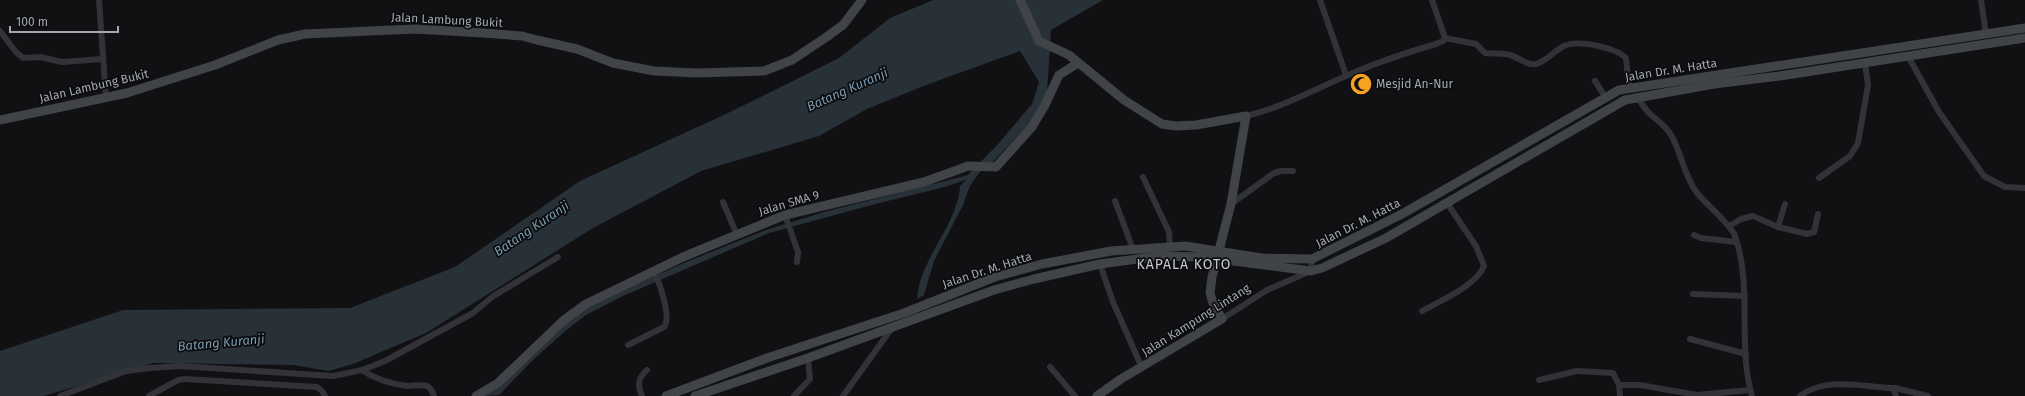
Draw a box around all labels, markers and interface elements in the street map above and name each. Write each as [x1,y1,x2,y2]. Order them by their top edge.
scale bar [10,8,118,34]
street label: Jalan Lambung Bukit [391,10,504,30]
text: 100 m [16,15,48,29]
street label: Jalan Dr. M. Hatta [1624,56,1718,84]
water label: Batang Kuranji [804,65,890,114]
street label: Jalan Lambung Bukit [38,66,151,105]
mosque icon: Mesjid An-Nur [1348,71,1374,97]
place label: Mesjid An-Nur [1376,77,1454,91]
street label: Jalan SMA 9 [757,188,821,218]
street label: Jalan Dr. M. Hatta [1313,196,1403,250]
water label: Batang Kuranji [491,198,572,259]
street label: Jalan Dr. M. Hatta [941,249,1033,291]
district label: KAPALA KOTO [1137,256,1231,273]
street label: Jalan Kampung Lintang [1139,281,1253,359]
water label: Batang Kuranji [177,331,265,354]

